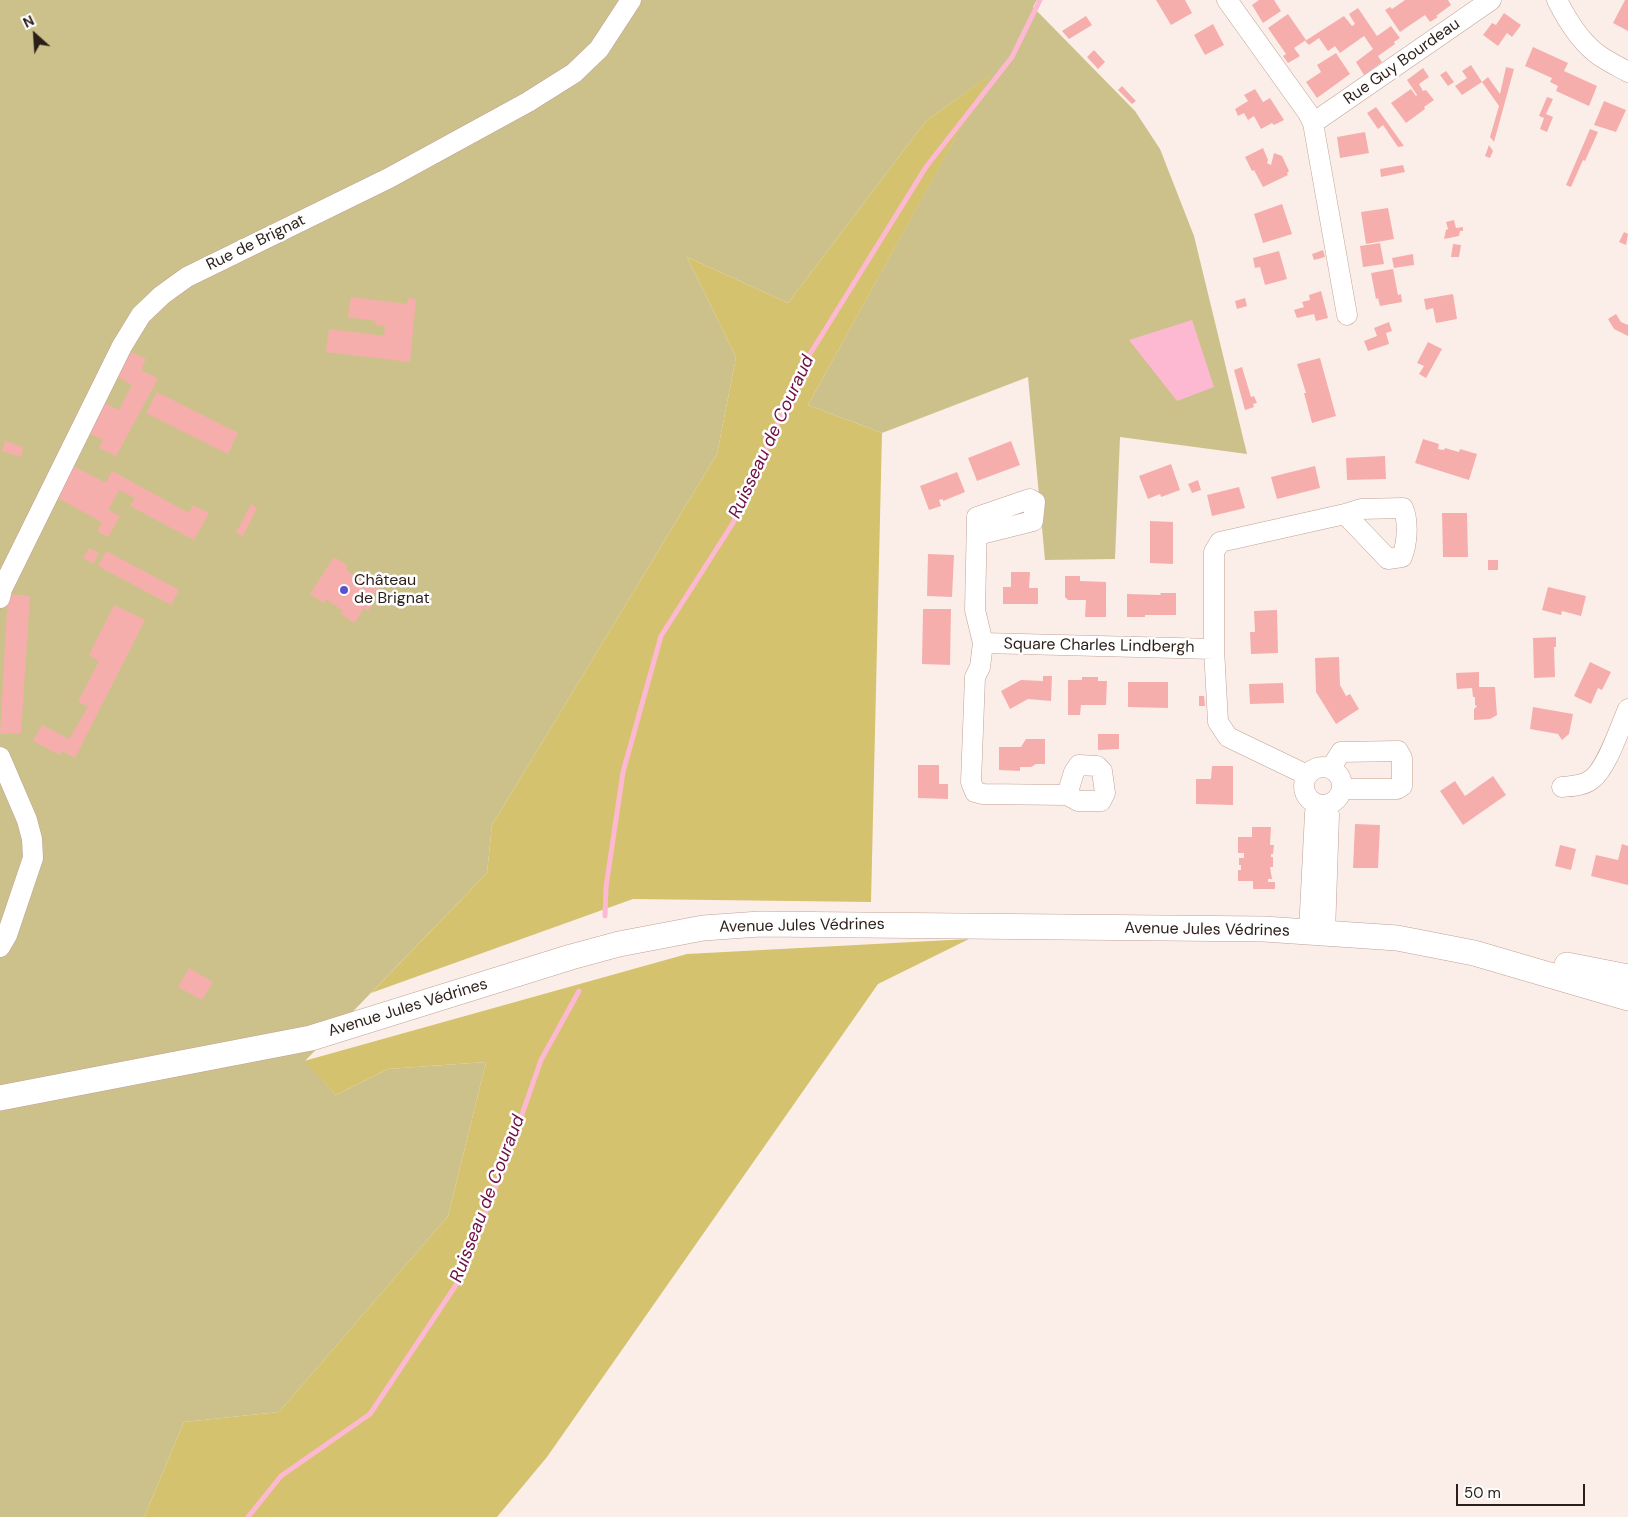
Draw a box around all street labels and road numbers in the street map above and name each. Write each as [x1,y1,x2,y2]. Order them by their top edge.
street label: Rue Guy Bourdeau [1340,15,1464,109]
street label: Rue de Brignat [203,211,309,275]
street label: Square Charles Lindbergh [1003,635,1195,657]
street label: Avenue Jules Védrines [719,915,885,937]
street label: Avenue Jules Védrines [1124,919,1290,941]
street label: Avenue Jules Védrines [326,975,490,1041]

